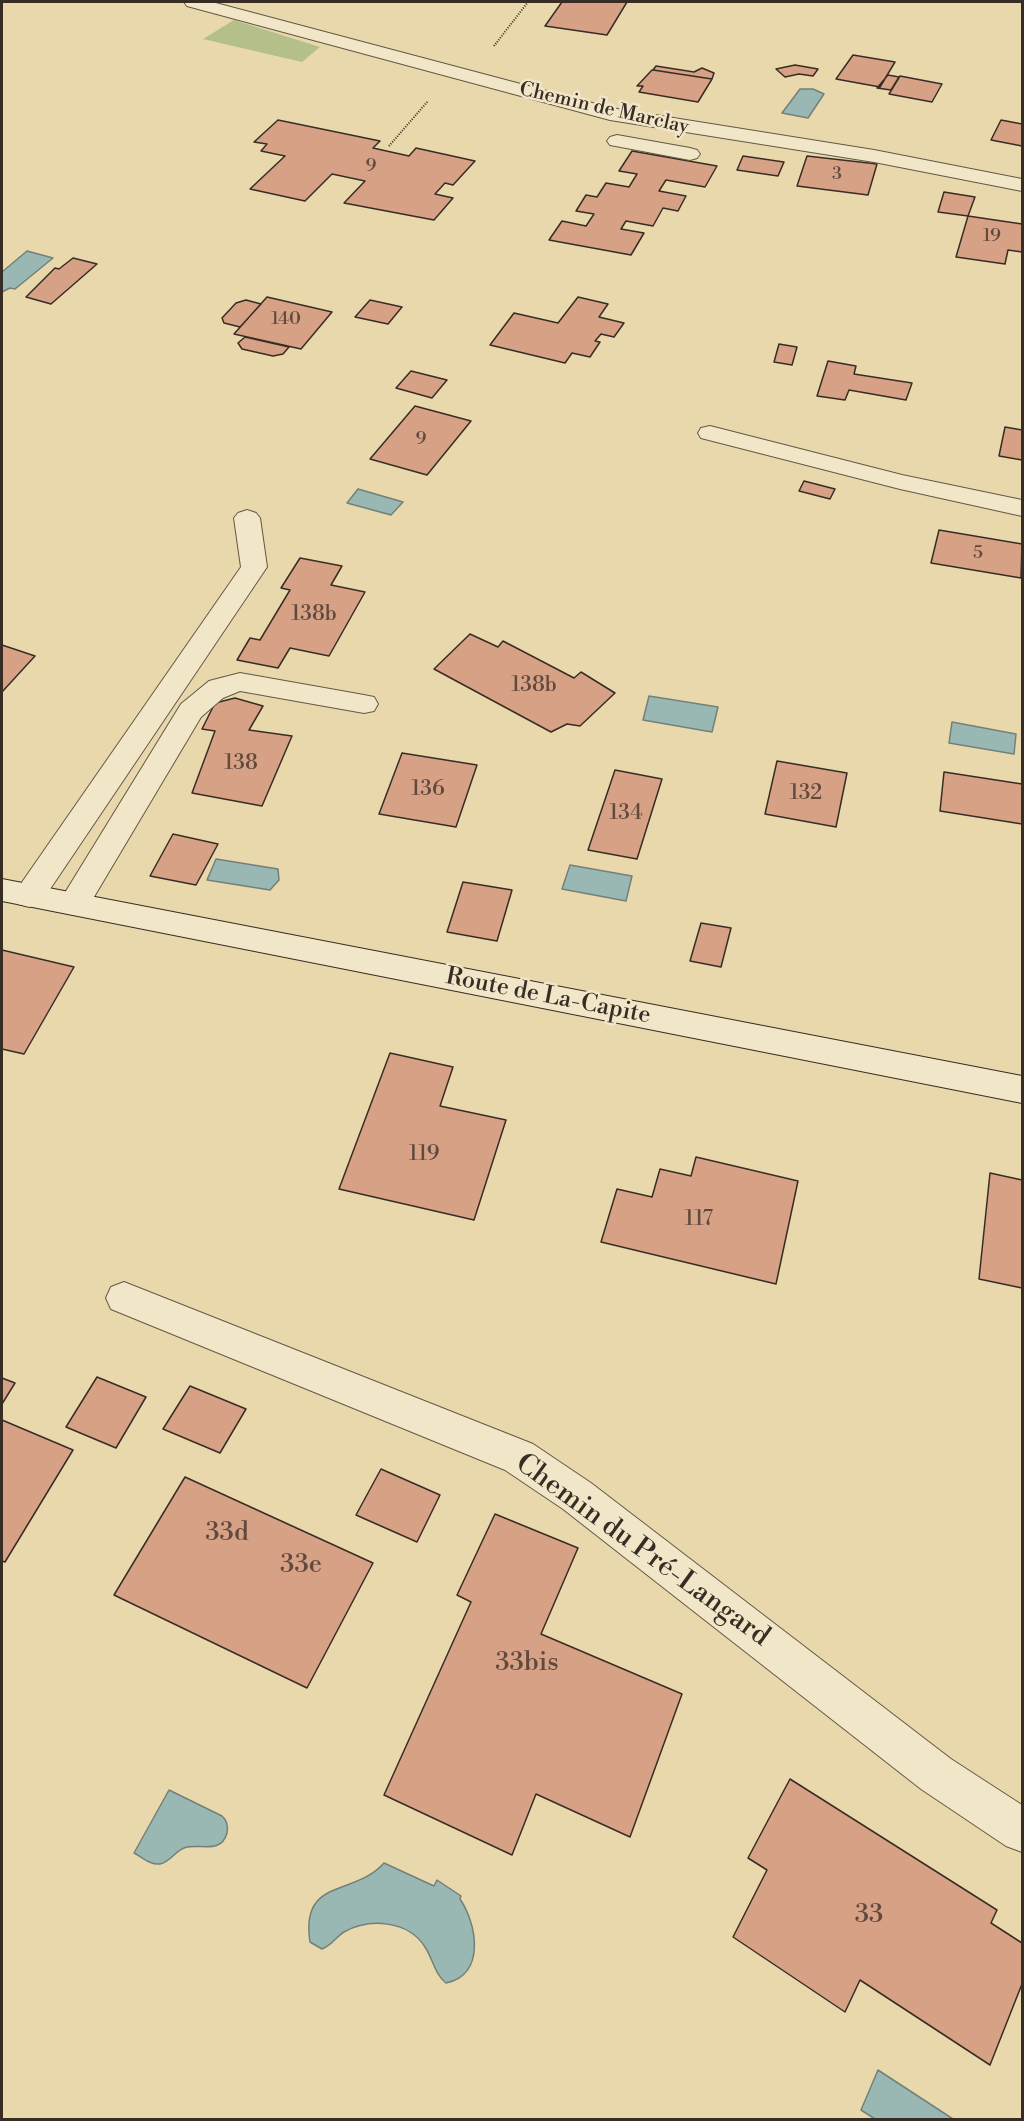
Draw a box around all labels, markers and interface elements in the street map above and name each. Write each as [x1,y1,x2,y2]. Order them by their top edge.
street label: Chemin de Marclay [517,78,691,140]
house number: 9 [366,156,376,178]
house number: 3 [832,164,842,186]
house number: 19 [983,226,1001,248]
house number: 140 [271,309,301,331]
house number: 9 [416,429,426,451]
house number: 5 [973,543,983,565]
house number: 138b [291,602,337,628]
house number: 138b [511,673,557,699]
house number: 138 [224,751,258,777]
house number: 136 [411,777,445,803]
house number: 132 [790,781,822,807]
house number: 134 [609,801,643,827]
street label: Route de La-Capite [443,963,653,1031]
house number: 119 [409,1142,439,1168]
house number: 117 [685,1207,713,1233]
street label: Chemin du Pré-Langard [508,1447,776,1655]
house number: 33d [205,1518,249,1550]
house number: 33e [280,1550,322,1582]
house number: 33bis [495,1648,559,1680]
house number: 33 [855,1900,883,1932]

